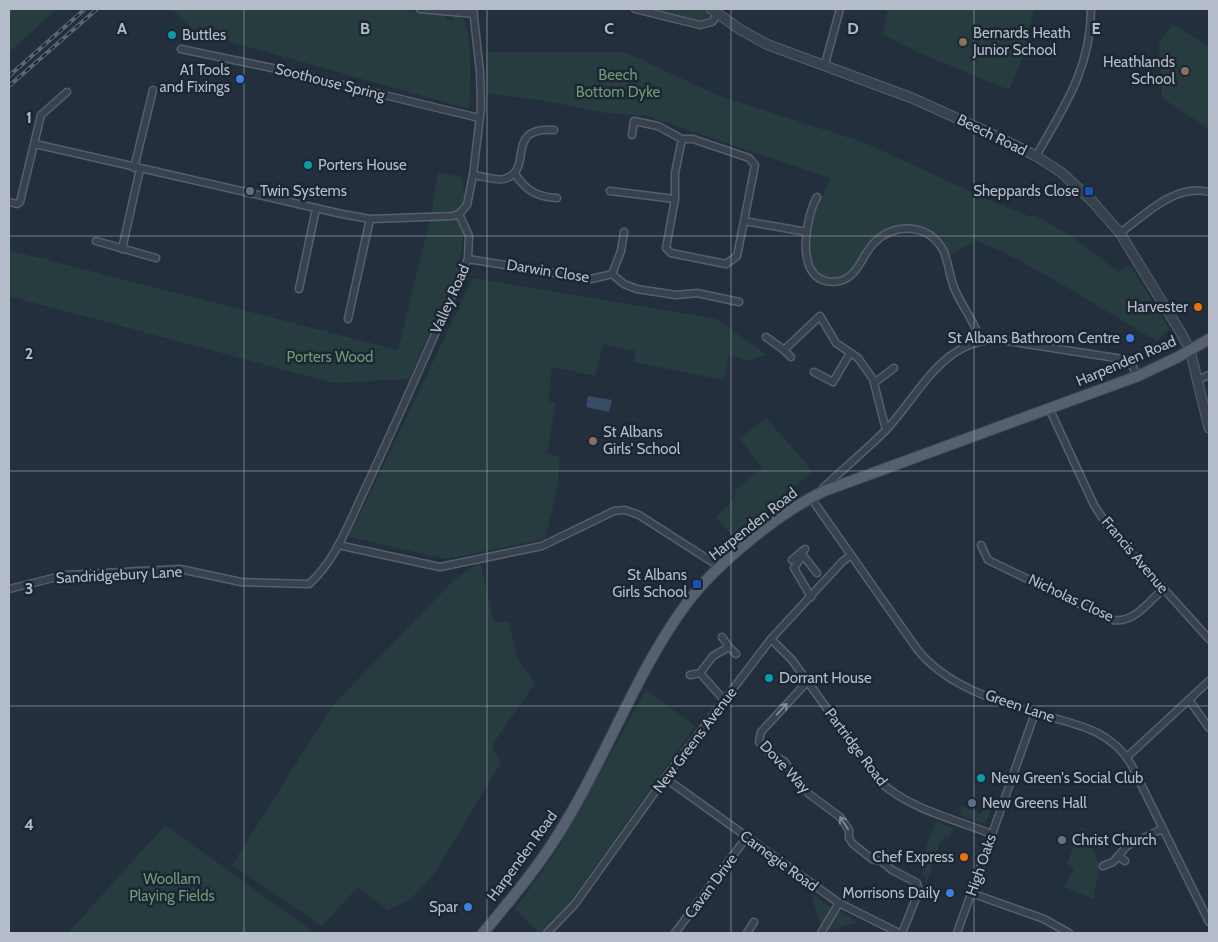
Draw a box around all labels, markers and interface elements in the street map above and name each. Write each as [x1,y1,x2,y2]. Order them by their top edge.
text: A [117,19,127,38]
text: B [360,19,370,38]
text: C [604,19,614,38]
text: D [847,19,859,38]
text: E [1091,19,1101,38]
place label: Bernards Heath Junior School [972,24,1071,59]
place label: Buttles [182,26,226,44]
marker: Buttles [166,29,178,41]
marker: Bernards Heath Junior School [957,36,969,48]
place label: Heathlands School [1103,53,1175,88]
street label: Soothouse Spring [273,60,387,104]
place label: A1 Tools and Fixings [159,61,230,96]
marker: Heathlands School [1179,65,1191,77]
park label: Beech Bottom Dyke [576,66,661,101]
marker: A1 Tools and Fixings [234,73,246,85]
text: 1 [26,108,32,127]
street label: Beech Road [954,110,1030,160]
place label: Porters House [318,156,407,174]
marker: Porters House [302,159,314,171]
place label: Twin Systems [260,182,347,200]
place label: Sheppards Close [973,182,1079,200]
marker: Twin Systems [244,185,256,197]
marker: Sheppards Close [1083,185,1095,197]
street label: Darwin Close [505,256,591,286]
street label: Valley Road [427,262,473,336]
place label: Harvester [1127,298,1188,316]
marker: Harvester [1192,301,1204,313]
place label: St Albans Bathroom Centre [948,329,1120,347]
street label: Harpenden Road [1073,332,1179,390]
marker: St Albans Bathroom Centre [1124,332,1136,344]
text: 2 [25,344,33,363]
park label: Porters Wood [287,348,373,366]
place label: St Albans Girls' School [603,423,681,458]
marker: St Albans Girls' School [587,435,599,447]
street label: Harpenden Road [705,484,801,564]
street label: Francis Avenue [1098,513,1172,597]
street label: Sandridgebury Lane [55,563,183,587]
place label: St Albans Girls School [612,566,687,601]
street label: Nicholas Close [1026,570,1117,626]
marker: St Albans Girls School [691,578,703,590]
text: 3 [25,579,33,598]
place label: Dorrant House [779,669,872,687]
marker: Dorrant House [763,672,775,684]
street label: New Greens Avenue [649,683,741,796]
street label: Green Lane [983,686,1057,726]
one-way arrow [776,702,788,715]
street label: Partridge Road [821,705,891,789]
street label: Dove Way [756,737,814,797]
place label: New Green's Social Club [991,769,1143,787]
marker: New Green's Social Club [975,772,987,784]
place label: New Greens Hall [982,794,1087,812]
marker: New Greens Hall [966,797,978,809]
street label: Harpenden Road [483,807,561,905]
text: 4 [24,815,34,834]
one-way arrow [839,817,849,831]
street label: Carnegie Road [737,827,821,895]
place label: Christ Church [1072,831,1157,849]
street label: High Oaks [962,832,1000,898]
marker: Christ Church [1056,834,1068,846]
place label: Chef Express [872,848,954,866]
street label: Cavan Drive [681,850,741,922]
marker: Chef Express [958,851,970,863]
park label: Woollam Playing Fields [129,870,215,905]
place label: Morrisons Daily [842,884,940,902]
marker: Morrisons Daily [944,887,956,899]
place label: Spar [429,898,458,916]
marker: Spar [462,901,474,913]

